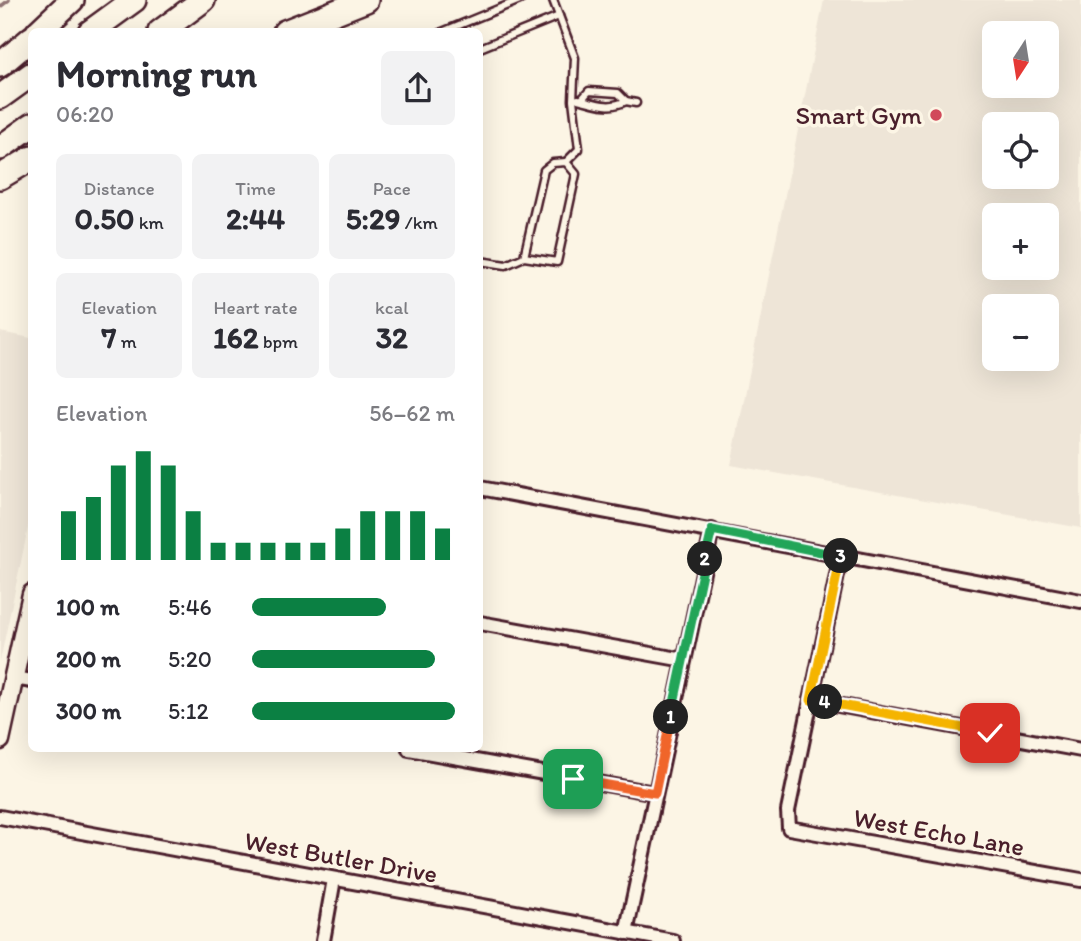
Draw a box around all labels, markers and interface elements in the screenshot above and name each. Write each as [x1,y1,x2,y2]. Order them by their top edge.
north arrow [982,21,1059,98]
map controls [982,21,1059,371]
text: Morning run [56,51,257,97]
button: share [381,51,455,125]
place label: Smart Gym [795,99,922,131]
text: 06:20 [56,100,114,128]
marker: Smart Gym [928,107,944,123]
button: locate [982,112,1059,189]
text: Distance [84,177,155,200]
text: Time [235,177,276,200]
text: Pace [373,177,411,200]
text: 0.50 [74,200,135,237]
text: 2:44 [226,200,285,237]
text: 5:29 [346,200,400,237]
button: + [982,203,1059,280]
text: km [135,211,164,234]
text: /km [400,211,438,234]
button: − [982,294,1059,371]
text: Elevation [81,296,157,319]
text: Heart rate [213,296,298,319]
text: kcal [375,296,409,319]
text: 7 [102,319,116,356]
text: 162 [213,319,259,356]
text: 32 [376,319,408,356]
text: m [116,330,137,353]
text: bpm [259,330,298,353]
text: Elevation [56,399,147,427]
text: 56–62 m [369,399,455,427]
pin: 3 [824,538,858,574]
pin: 2 [688,542,722,576]
text: 3 [835,544,846,567]
text: 2 [700,547,710,570]
text: 100 m [56,593,120,621]
text: 5:46 [168,593,212,621]
text: 200 m [56,645,121,673]
text: 5:20 [168,645,212,673]
pin: 4 [808,684,842,720]
text: 4 [819,690,830,713]
text: 300 m [56,697,121,725]
text: 5:12 [168,697,208,725]
pin: 1 [654,700,688,734]
pin [960,703,1020,763]
text: 1 [666,705,675,728]
icon: check [971,714,1009,752]
pin [543,749,603,809]
icon: arrive [554,760,592,798]
street label: West Echo Lane [851,801,1027,863]
street label: West Butler Drive [242,824,440,890]

